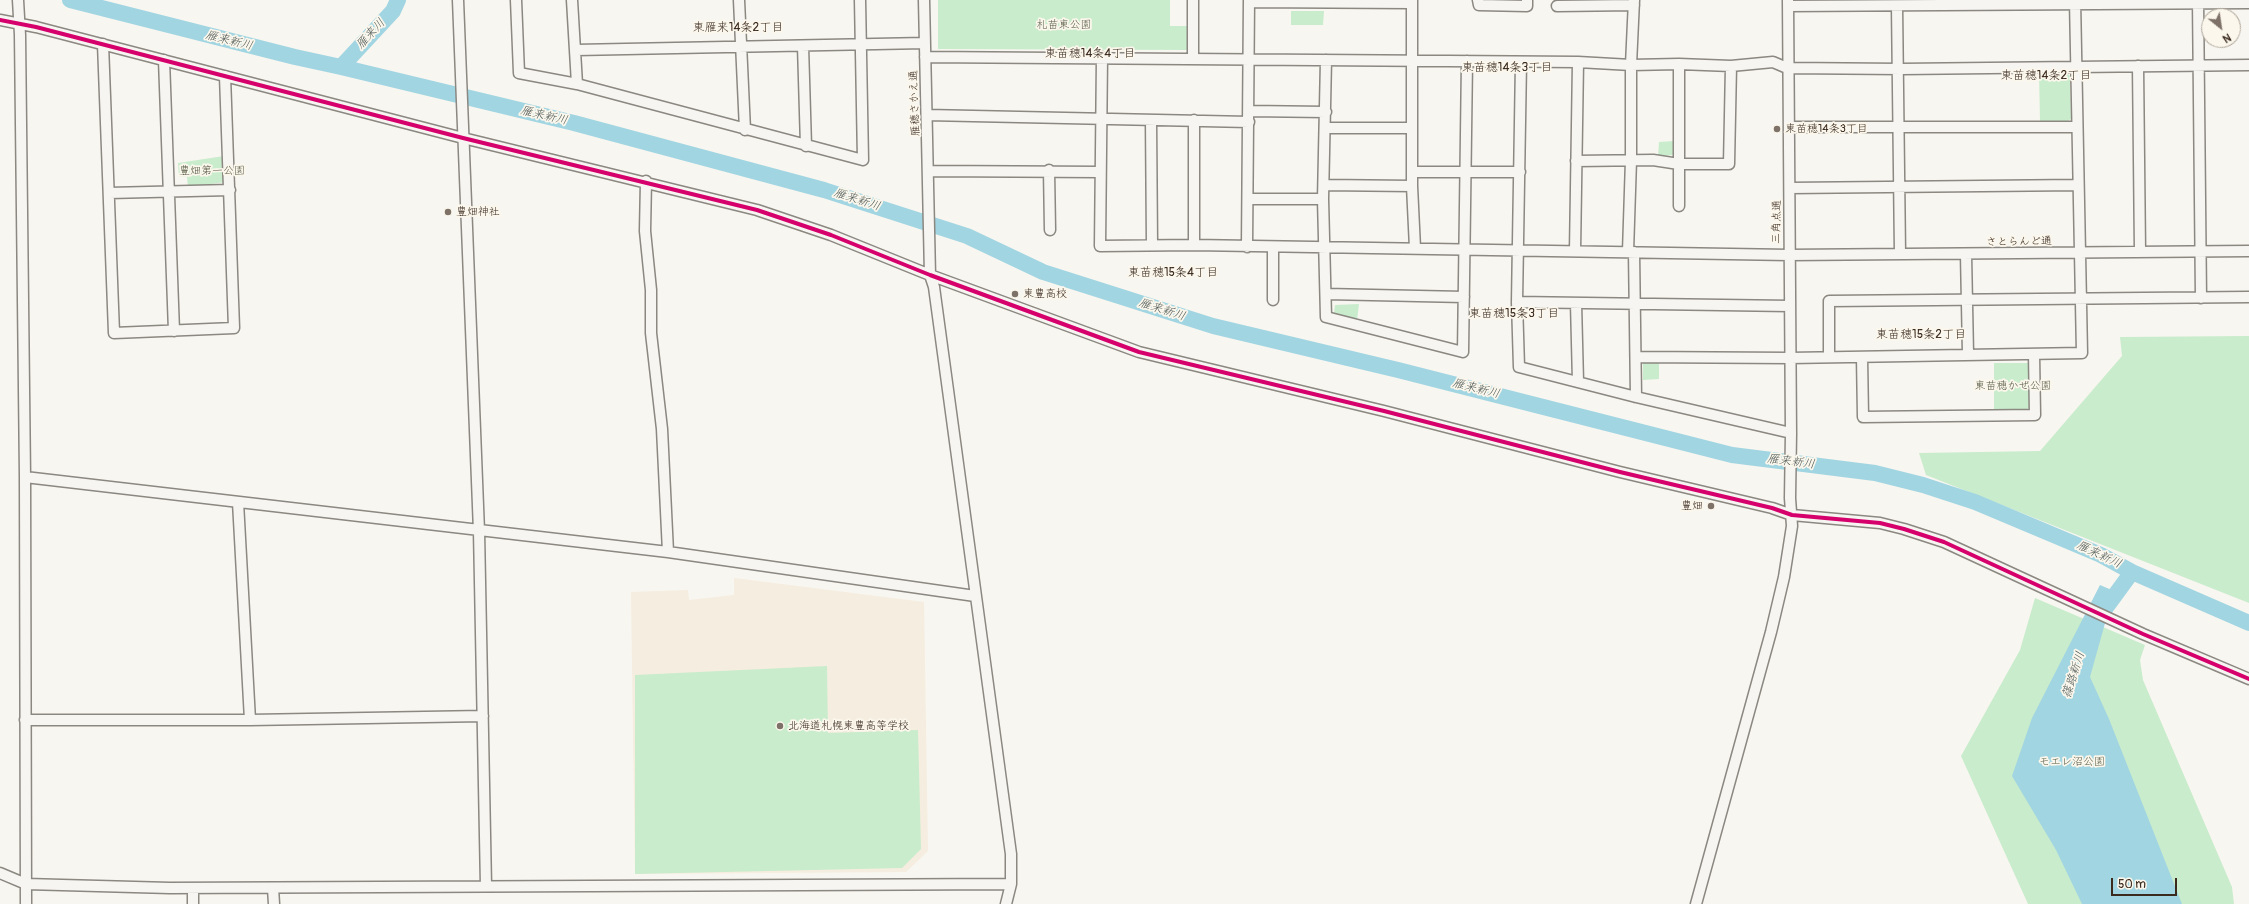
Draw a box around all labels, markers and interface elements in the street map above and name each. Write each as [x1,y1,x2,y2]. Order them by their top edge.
north arrow [2201,8,2241,48]
water label: 雁来川 [353,16,389,52]
park label: 札苗東公園 [1037,18,1091,32]
district label: 東雁来14条2丁目 [693,21,783,35]
water label: 雁来新川 [204,28,254,54]
text: N [2220,30,2233,45]
district label: 東苗穂14条4丁目 [1045,47,1135,61]
district label: 東苗穂14条3丁目 [1462,61,1552,75]
district label: 東苗穂14条2丁目 [2001,69,2091,83]
street label: 雁穂さかえ通 [907,70,923,136]
water label: 雁来新川 [519,104,569,128]
place label: 東苗穂14条3丁目 [1785,122,1868,136]
marker: 東苗穂14条3丁目 [1772,124,1782,134]
park label: 豊畑第一公園 [179,164,245,178]
water label: 雁来新川 [832,186,882,214]
street label: 三角点通 [1770,200,1784,244]
place label: 豊畑神社 [456,205,500,219]
marker: 豊畑神社 [443,207,453,217]
street label: さとらんど通 [1986,235,2052,249]
district label: 東苗穂15条4丁目 [1128,266,1218,280]
place label: 東豊高校 [1023,287,1067,301]
marker: 東豊高校 [1010,289,1020,299]
water label: 雁来新川 [1137,296,1187,324]
district label: 東苗穂15条3丁目 [1469,307,1559,321]
district label: 東苗穂15条2丁目 [1876,328,1966,342]
water label: 雁来新川 [1451,376,1501,402]
park label: 東苗穂かぜ公園 [1975,379,2051,393]
water label: 雁来新川 [1766,452,1816,472]
place label: 豊畑 [1681,499,1703,513]
marker: 豊畑 [1706,501,1716,511]
water label: 雁来新川 [2074,538,2124,572]
water label: 篠路新川 [2060,650,2088,700]
place label: 北海道札幌東豊高等学校 [788,719,909,733]
marker: 北海道札幌東豊高等学校 [775,721,785,731]
park label: モエレ沼公園 [2039,755,2105,769]
scale bar [2113,870,2179,896]
text: 50 m [2118,877,2146,892]

